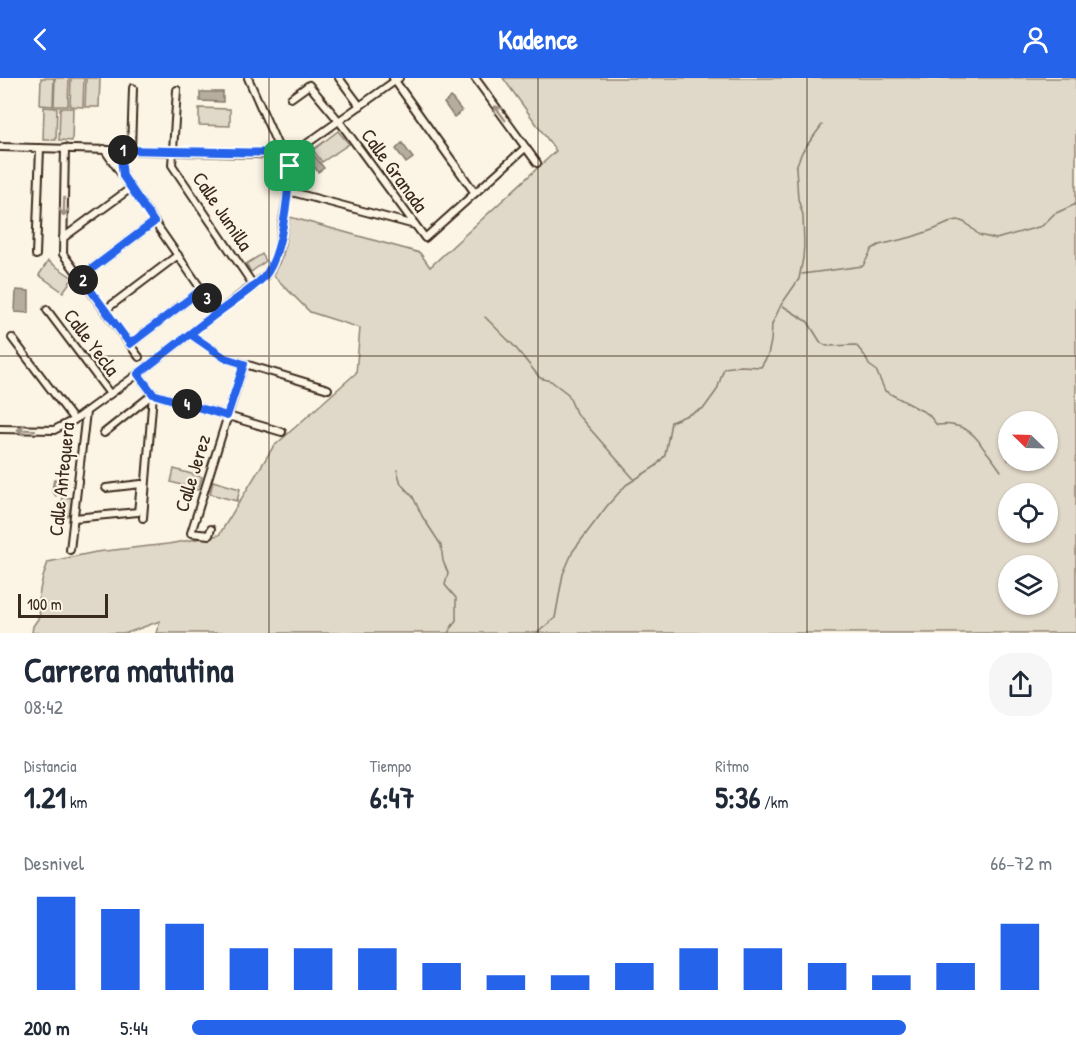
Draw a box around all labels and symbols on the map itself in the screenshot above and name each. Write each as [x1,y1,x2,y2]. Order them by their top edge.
one-way arrow [494,105,506,121]
street label: Calle Granada [355,123,435,218]
pin: 1 [108,135,138,165]
pin [264,140,315,191]
street label: Calle Jumilla [187,166,259,256]
one-way arrow [58,196,69,216]
pin: 2 [68,265,98,295]
pin: 3 [192,283,222,313]
street label: Calle Yecla [58,303,126,381]
pin: 4 [172,389,202,419]
north arrow [998,411,1058,471]
street label: Calle Antequera [42,421,80,537]
one-way arrow [16,424,36,436]
street label: Calle Jerez [167,431,217,515]
scale bar [18,591,108,618]

